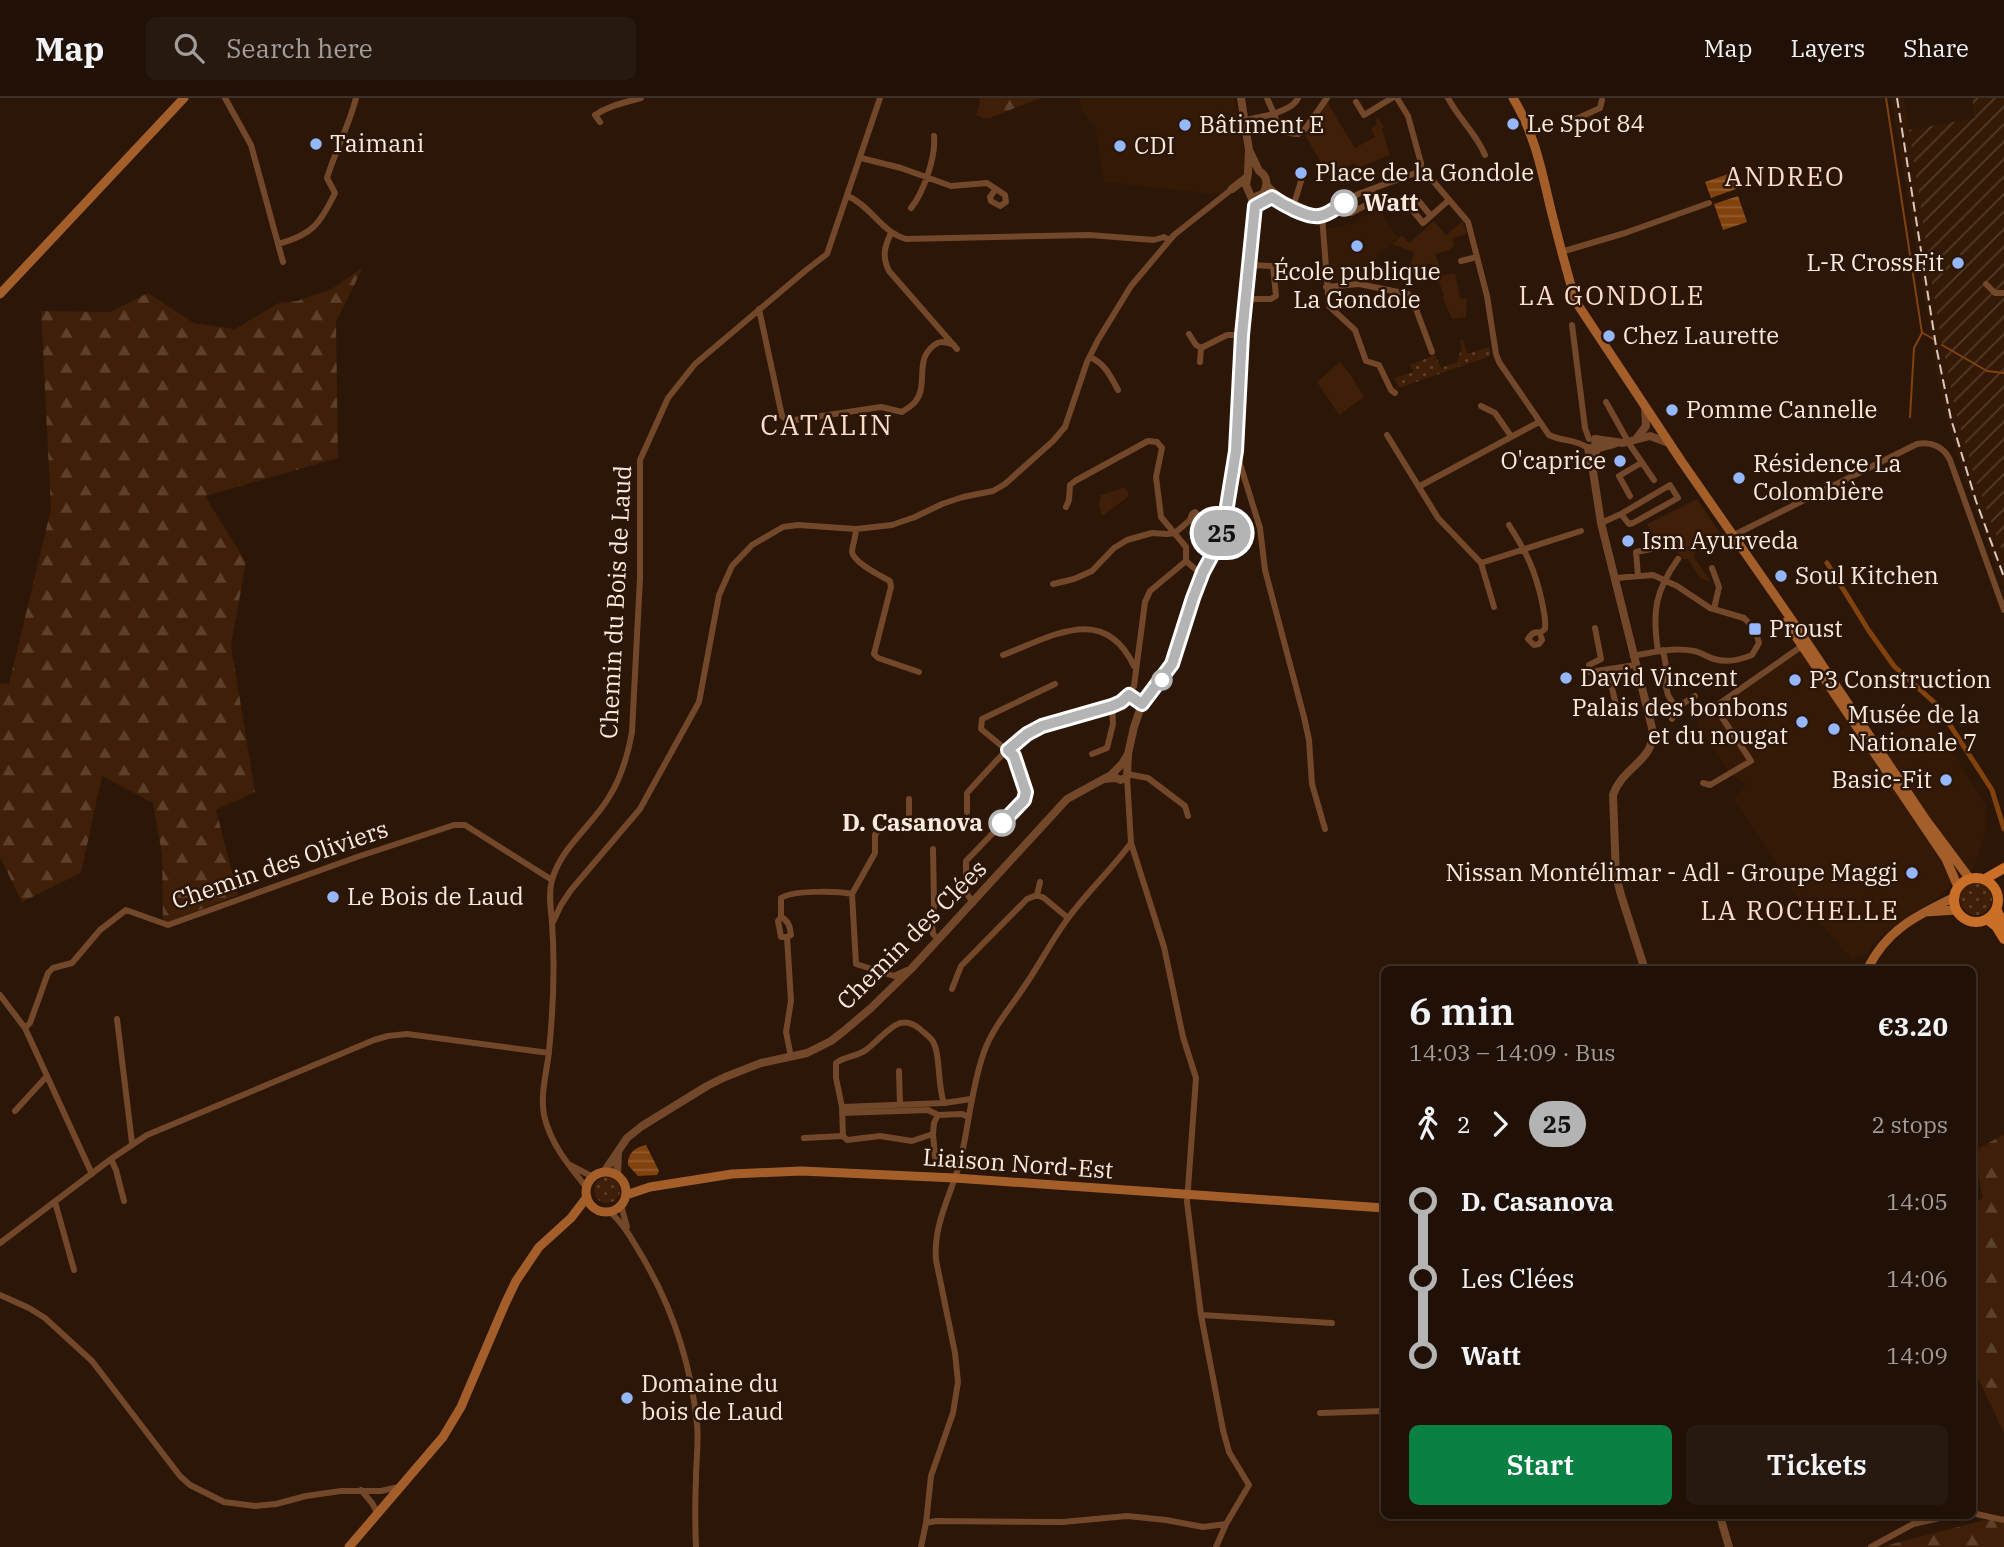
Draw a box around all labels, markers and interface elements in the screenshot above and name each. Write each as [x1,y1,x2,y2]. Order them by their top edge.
search box [146,17,636,80]
text: Map [35,27,104,70]
icon: search [170,29,208,67]
text: Search here [226,31,373,65]
text: Map [1704,32,1752,64]
text: Layers [1790,32,1865,64]
text: Share [1903,32,1969,64]
place label: Le Spot 84 [1527,107,1645,139]
place label: Bâtiment E [1199,108,1324,140]
marker: Le Spot 84 [1505,116,1521,132]
marker: Bâtiment E [1177,117,1193,133]
place label: Taimani [330,127,424,159]
place label: CDI [1134,129,1175,161]
marker: Taimani [308,136,324,152]
marker: CDI [1112,138,1128,154]
place label: Place de la Gondole [1315,156,1534,188]
district label: ANDREO [1724,159,1846,193]
marker: Place de la Gondole [1293,165,1309,181]
place label: Watt [1363,186,1418,218]
marker: Watt [1331,190,1357,216]
marker: École publique La Gondole [1349,238,1365,254]
place label: L-R CrossFit [1806,246,1944,278]
place label: École publique La Gondole [1273,255,1441,315]
marker: L-R CrossFit [1950,255,1966,271]
district label: LA GONDOLE [1518,278,1706,312]
place label: Chez Laurette [1623,319,1779,351]
marker: Chez Laurette [1601,328,1617,344]
place label: Pomme Cannelle [1686,393,1877,425]
marker: Pomme Cannelle [1664,402,1680,418]
district label: CATALIN [760,406,894,443]
place label: O'caprice [1500,444,1606,476]
place label: Résidence La Colombière [1753,447,1902,507]
marker: O'caprice [1612,453,1628,469]
street label: Chemin du Bois de Laud [592,464,638,740]
marker: Résidence La Colombière [1731,470,1747,486]
line badge: 25 [1190,510,1254,556]
text: 25 [1208,517,1236,549]
place label: Ism Ayurveda [1642,524,1799,556]
marker: Ism Ayurveda [1620,533,1636,549]
place label: Soul Kitchen [1795,559,1939,591]
marker: Soul Kitchen [1773,568,1789,584]
place label: Proust [1769,612,1843,644]
marker: Proust [1747,621,1763,637]
place label: David Vincent [1580,661,1737,693]
place label: P3 Construction [1809,663,1991,695]
unlabelled marker [1152,670,1172,690]
marker: David Vincent [1558,670,1574,686]
marker: P3 Construction [1787,672,1803,688]
place label: Palais des bonbons et du nougat [1572,691,1788,751]
place label: Musée de la Nationale 7 [1848,698,1980,758]
marker: Palais des bonbons et du nougat [1794,714,1810,730]
marker: Musée de la Nationale 7 [1826,721,1842,737]
place label: Basic-Fit [1832,763,1932,795]
marker: Basic-Fit [1938,772,1954,788]
place label: D. Casanova [842,806,983,838]
marker: D. Casanova [989,810,1015,836]
street label: Chemin des Oliviers [167,812,392,916]
street label: Chemin des Clées [829,852,993,1016]
place label: Nissan Montélimar - Adl - Groupe Maggi [1445,856,1898,888]
marker: Nissan Montélimar - Adl - Groupe Maggi [1904,865,1920,881]
place label: Le Bois de Laud [347,880,524,912]
marker: Le Bois de Laud [325,889,341,905]
district label: LA ROCHELLE [1700,893,1900,927]
text: 6 min [1409,986,1515,1035]
text: €3.20 [1878,1009,1948,1043]
text: 14:03 – 14:09 · Bus [1409,1037,1616,1067]
icon: walk [1409,1105,1447,1143]
icon: forward [1481,1105,1519,1143]
text: 25 [1543,1108,1572,1140]
text: 2 [1457,1109,1471,1139]
text: 2 stops [1871,1109,1948,1139]
street label: Liaison Nord-Est [922,1140,1114,1186]
text: D. Casanova [1461,1184,1614,1218]
text: 14:05 [1886,1186,1948,1216]
text: Les Clées [1461,1261,1574,1295]
text: 14:06 [1886,1263,1948,1293]
text: Watt [1461,1338,1521,1372]
text: 14:09 [1886,1340,1948,1370]
place label: Domaine du bois de Laud [641,1367,784,1427]
marker: Domaine du bois de Laud [619,1390,635,1406]
button: Start [1409,1425,1672,1505]
button: Tickets [1686,1425,1948,1505]

